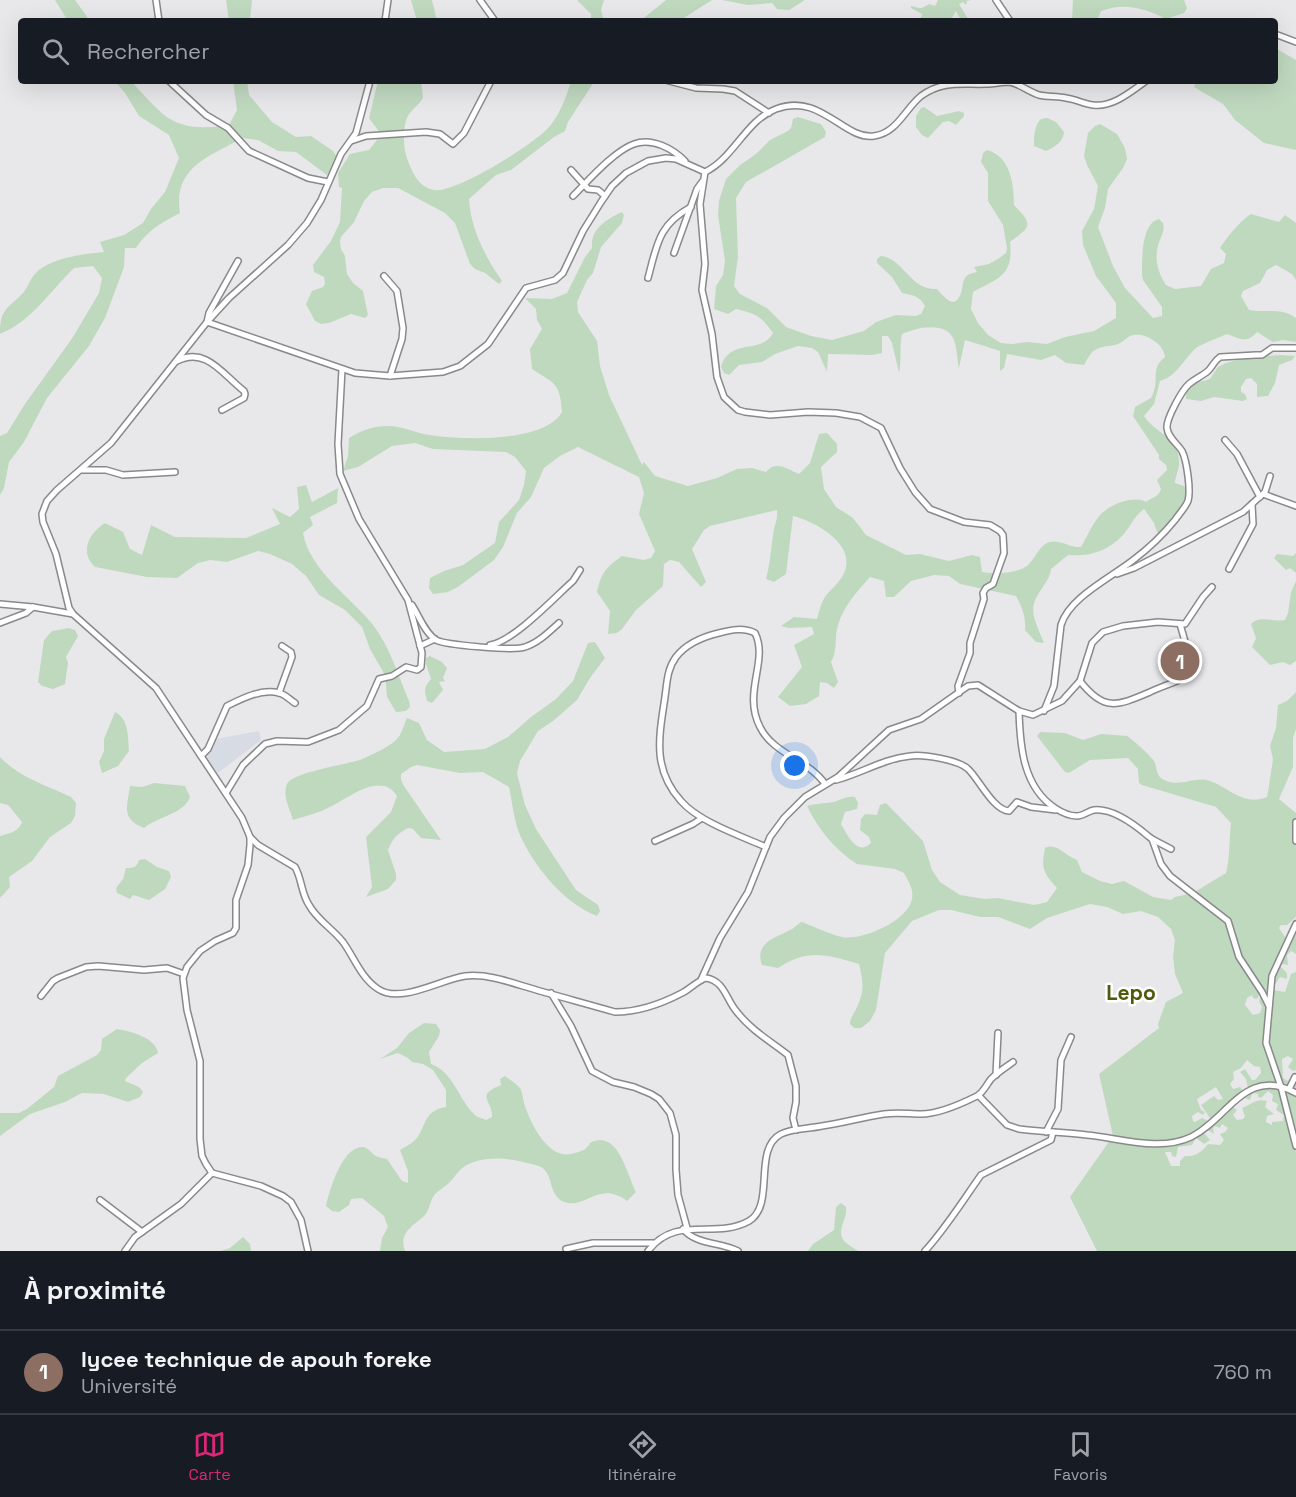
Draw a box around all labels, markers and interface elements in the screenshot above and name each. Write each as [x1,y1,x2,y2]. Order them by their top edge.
search box [18,18,1278,84]
icon: search [39,35,72,68]
text: Rechercher [87,37,209,65]
pin: 1 [1160,638,1200,684]
your location [780,751,809,780]
district label: Lepo [1106,979,1156,1006]
text: À proximité [24,1273,166,1307]
text: lycee technique de apouh foreke [81,1345,432,1373]
text: 1 [39,1359,48,1385]
text: 760 m [1213,1359,1272,1385]
text: Université [81,1373,177,1399]
tab: Carte [189,1428,231,1485]
tab: Itinéraire [608,1428,676,1485]
tab: Favoris [1054,1428,1107,1485]

